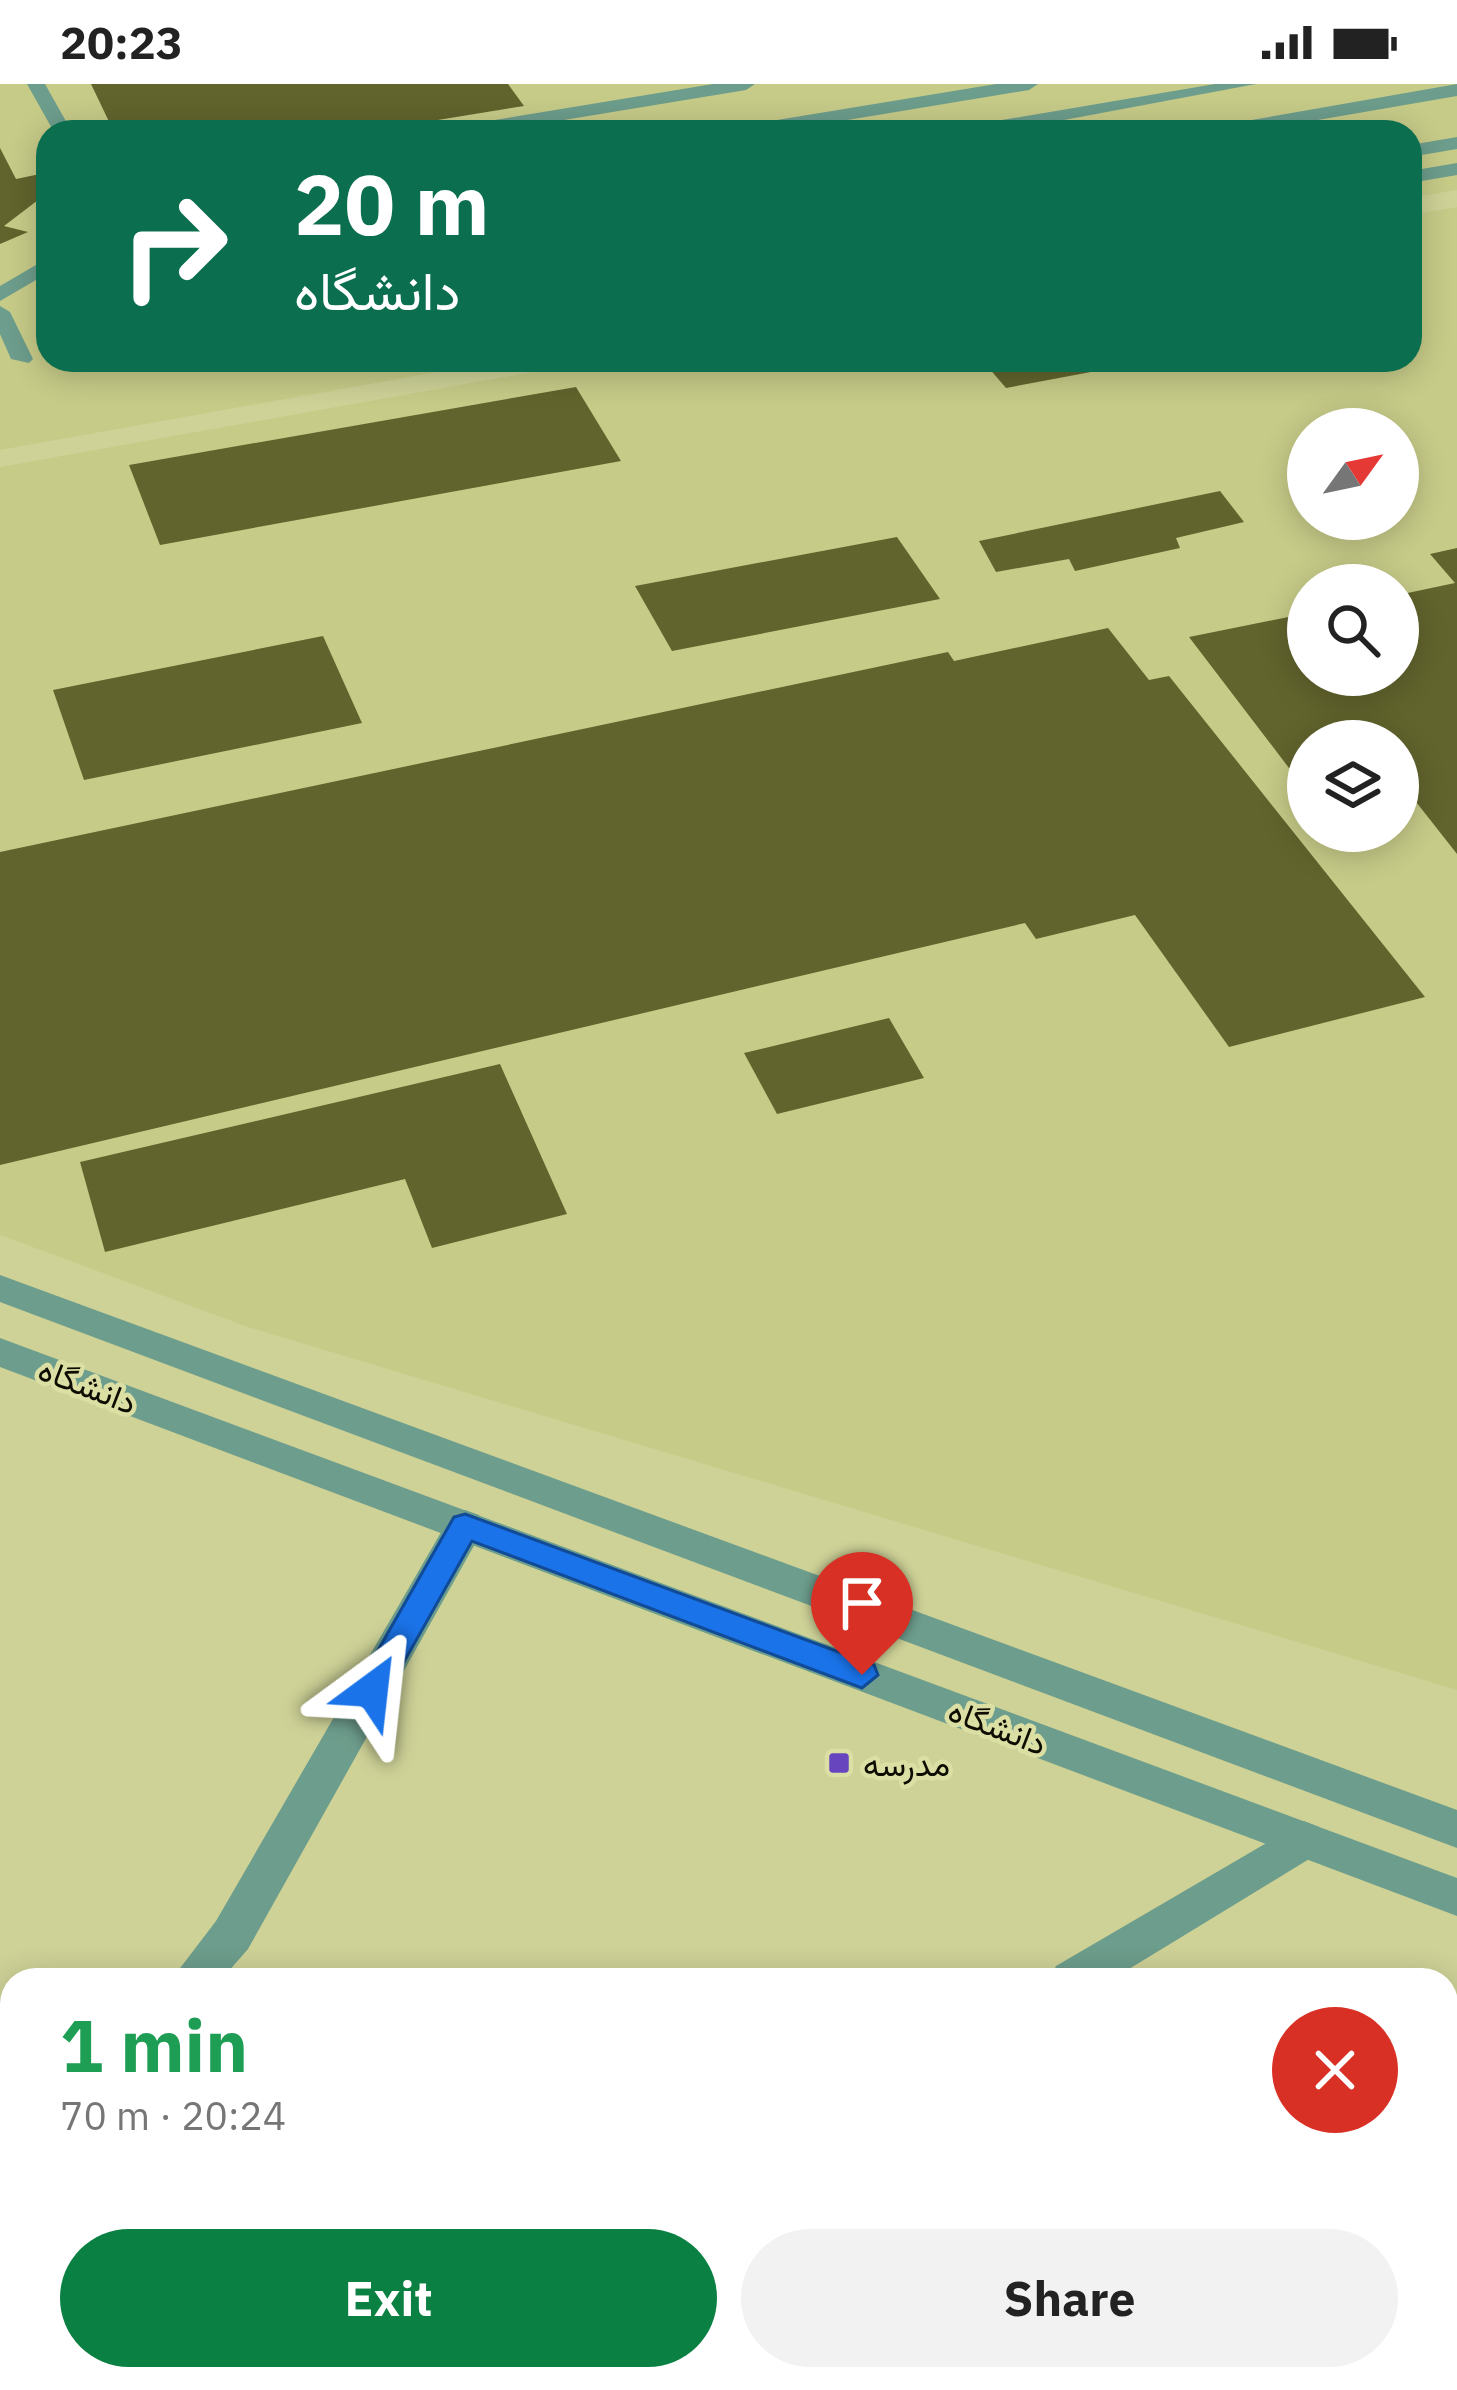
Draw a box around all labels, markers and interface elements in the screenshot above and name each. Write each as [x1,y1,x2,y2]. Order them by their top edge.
text: 20:23 [60,13,183,71]
text: 20 m [294,149,490,258]
icon: right [96,168,252,324]
text: دانشگاه [294,255,460,325]
north arrow [1287,408,1419,540]
map controls [1287,408,1419,852]
button: search [1287,564,1419,696]
button: layers [1287,720,1419,852]
street label: دانشگاه [33,1347,143,1423]
pin [811,1552,913,1675]
icon: arrive [829,1570,895,1636]
position arrow [309,1627,435,1753]
street label: دانشگاه [943,1688,1053,1764]
place label: مدرسه [863,1742,950,1785]
marker: مدرسه [826,1750,852,1776]
text: 1 min [60,1998,248,2092]
button: close [1272,2007,1398,2133]
text: 70 m · 20:24 [60,2090,286,2141]
button: Exit [60,2229,717,2367]
button: Share [741,2229,1398,2367]

